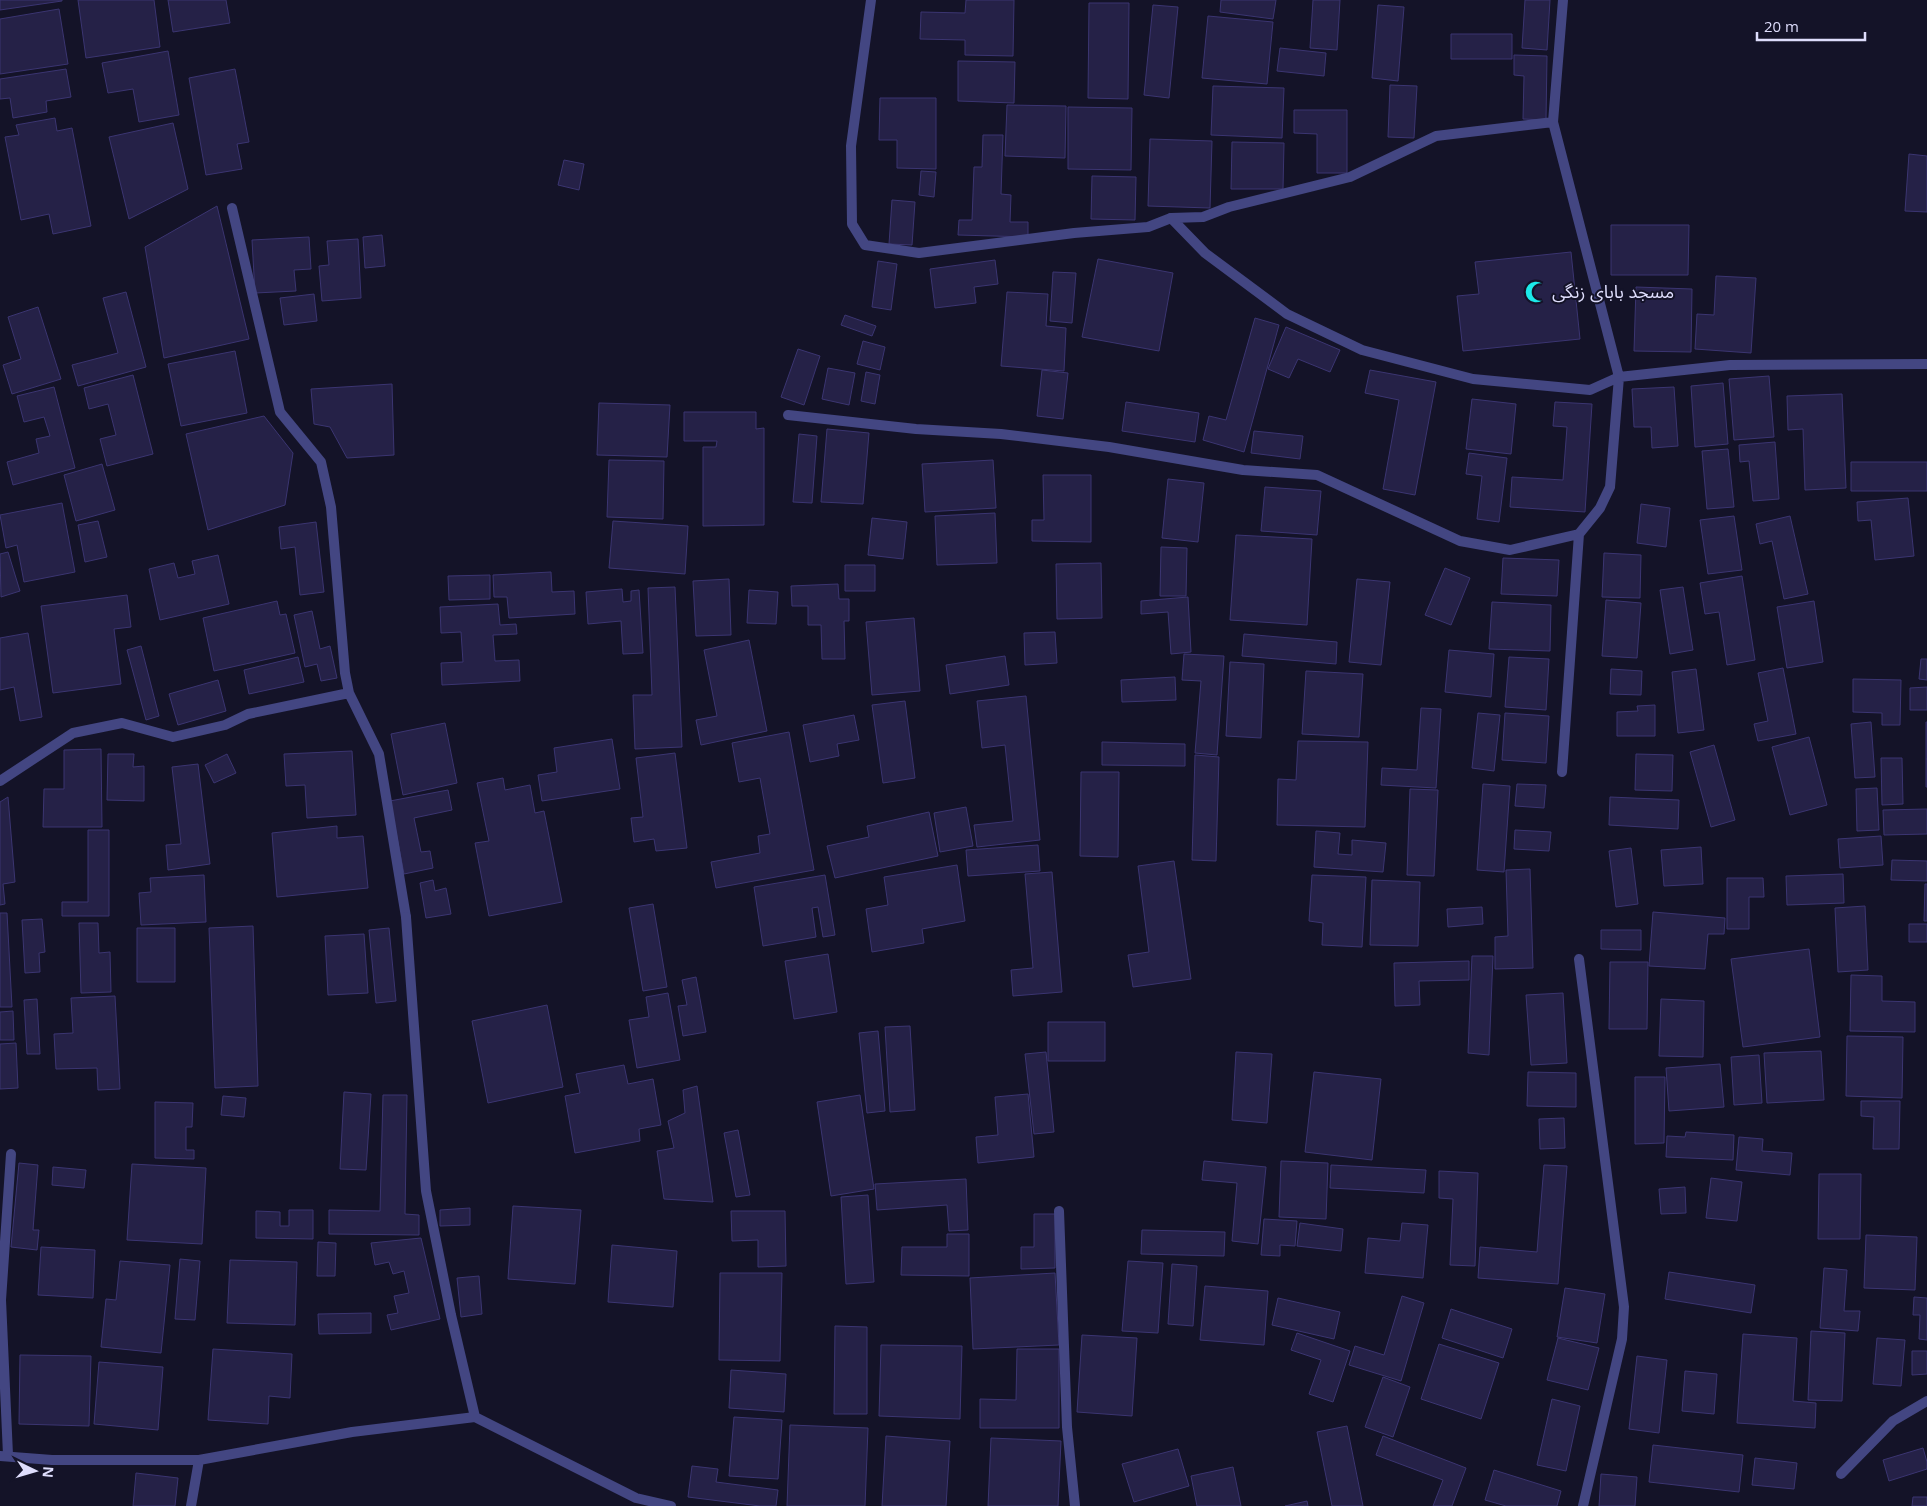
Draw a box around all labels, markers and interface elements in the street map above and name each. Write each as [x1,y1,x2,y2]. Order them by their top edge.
scale bar [1757,10,1864,42]
text: 20 m [1764,16,1799,36]
mosque icon: مسجد بابای زنگی [1523,279,1549,305]
place label: مسجد بابای زنگی [1552,279,1674,303]
north arrow [10,1446,60,1496]
text: N [38,1466,58,1479]

